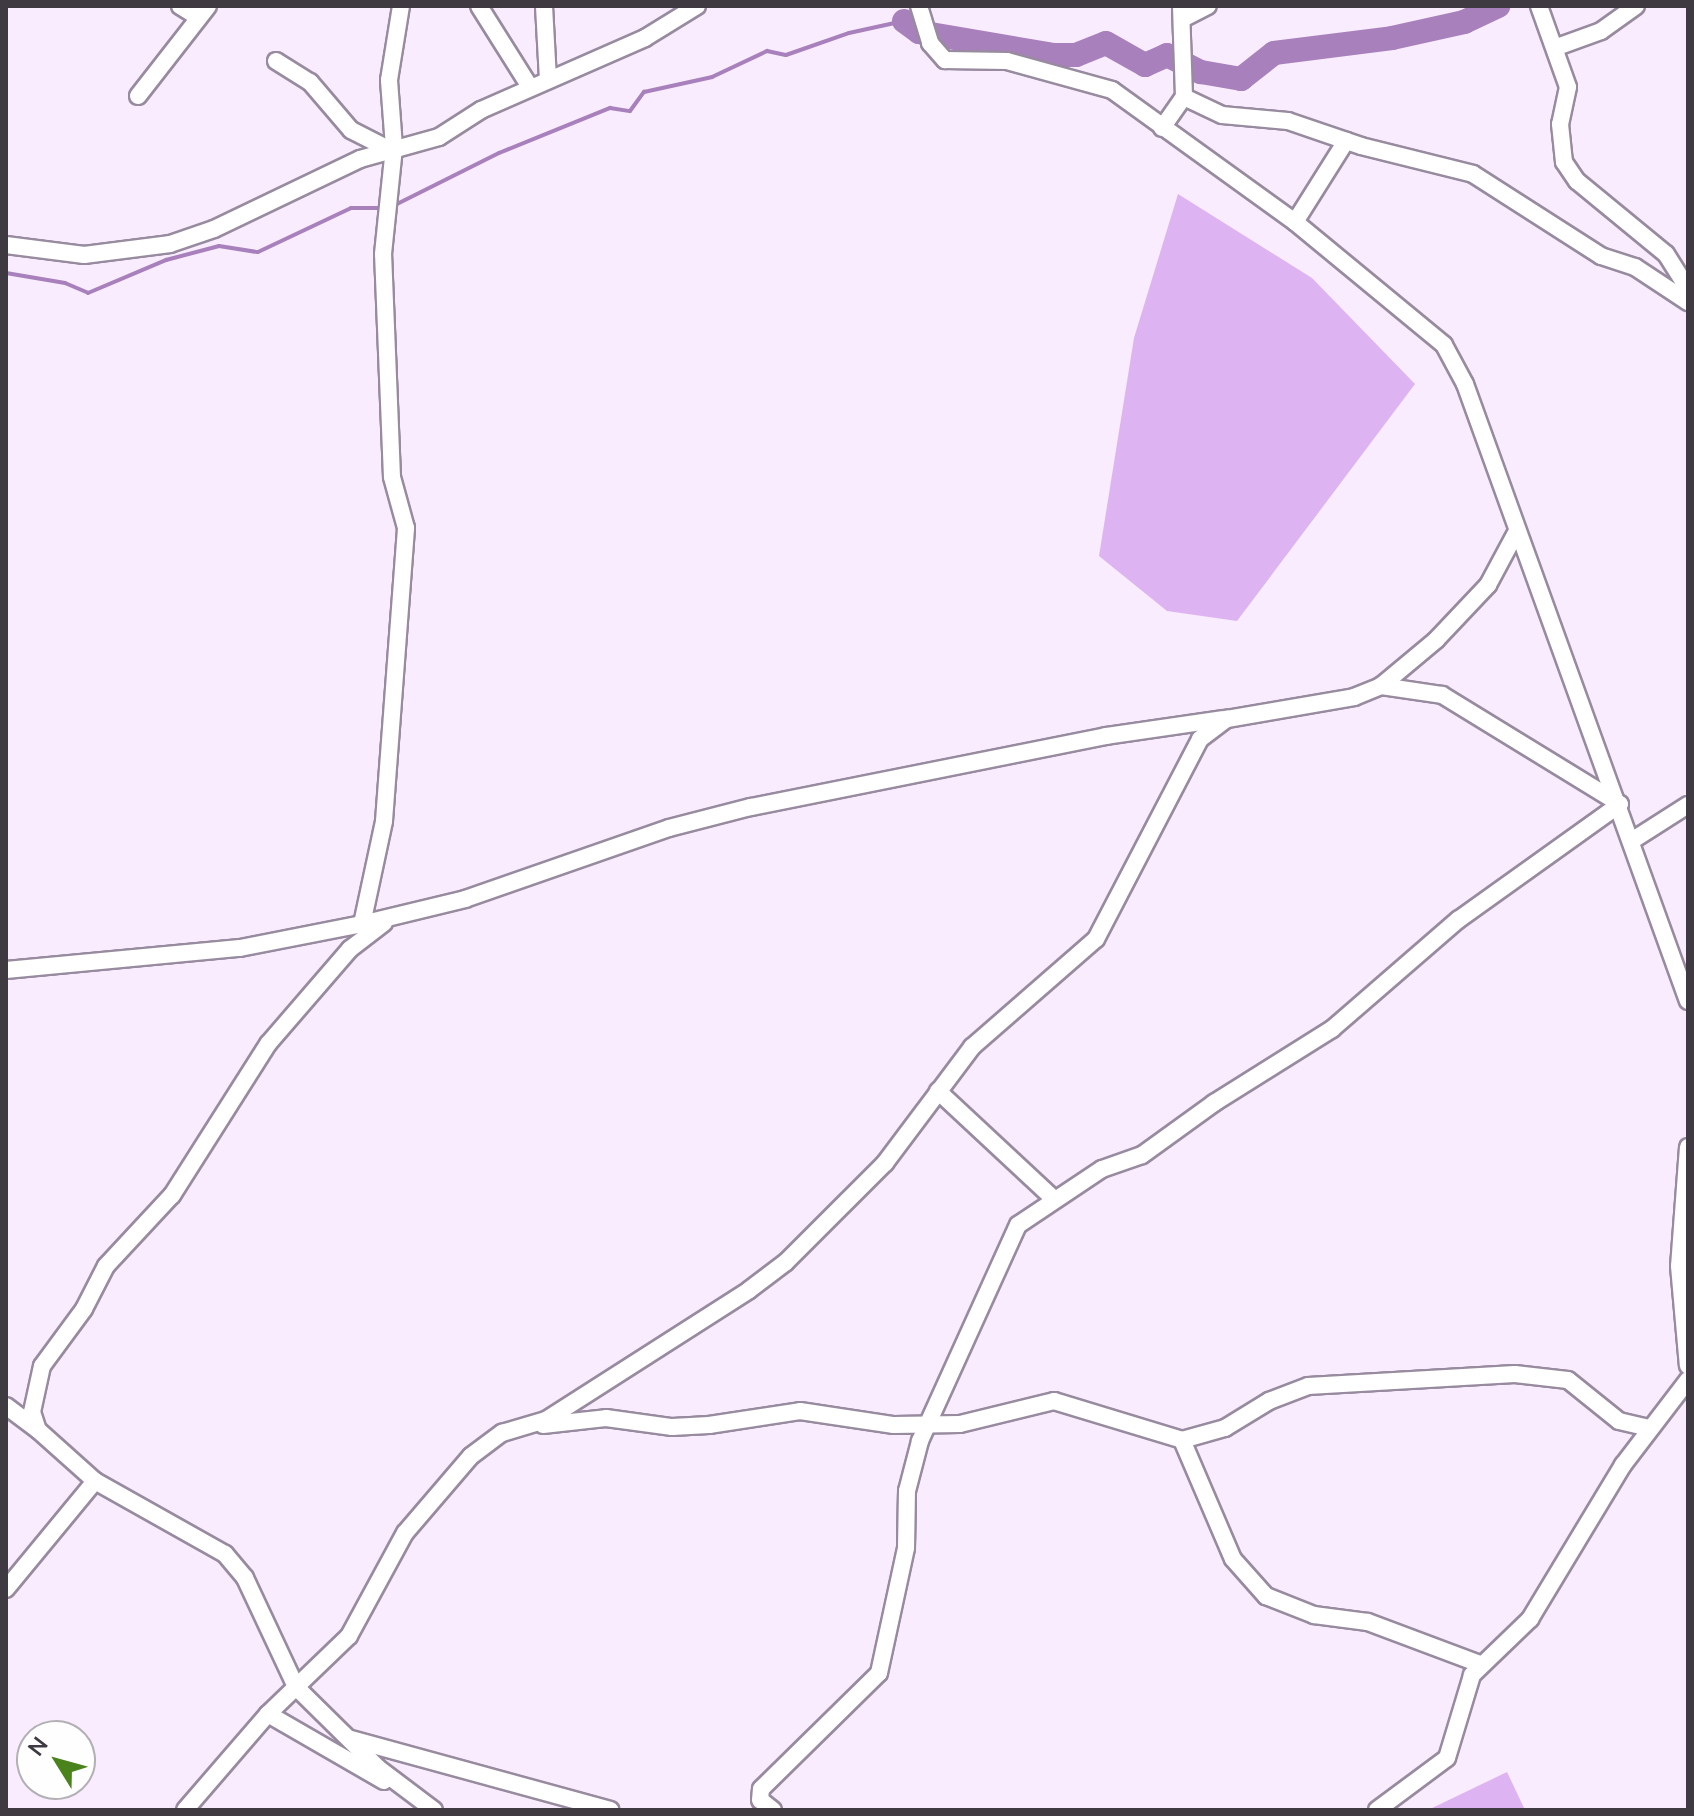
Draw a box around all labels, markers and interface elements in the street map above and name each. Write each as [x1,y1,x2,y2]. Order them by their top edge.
north arrow [16,1720,96,1800]
text: N [21,1731,55,1762]

